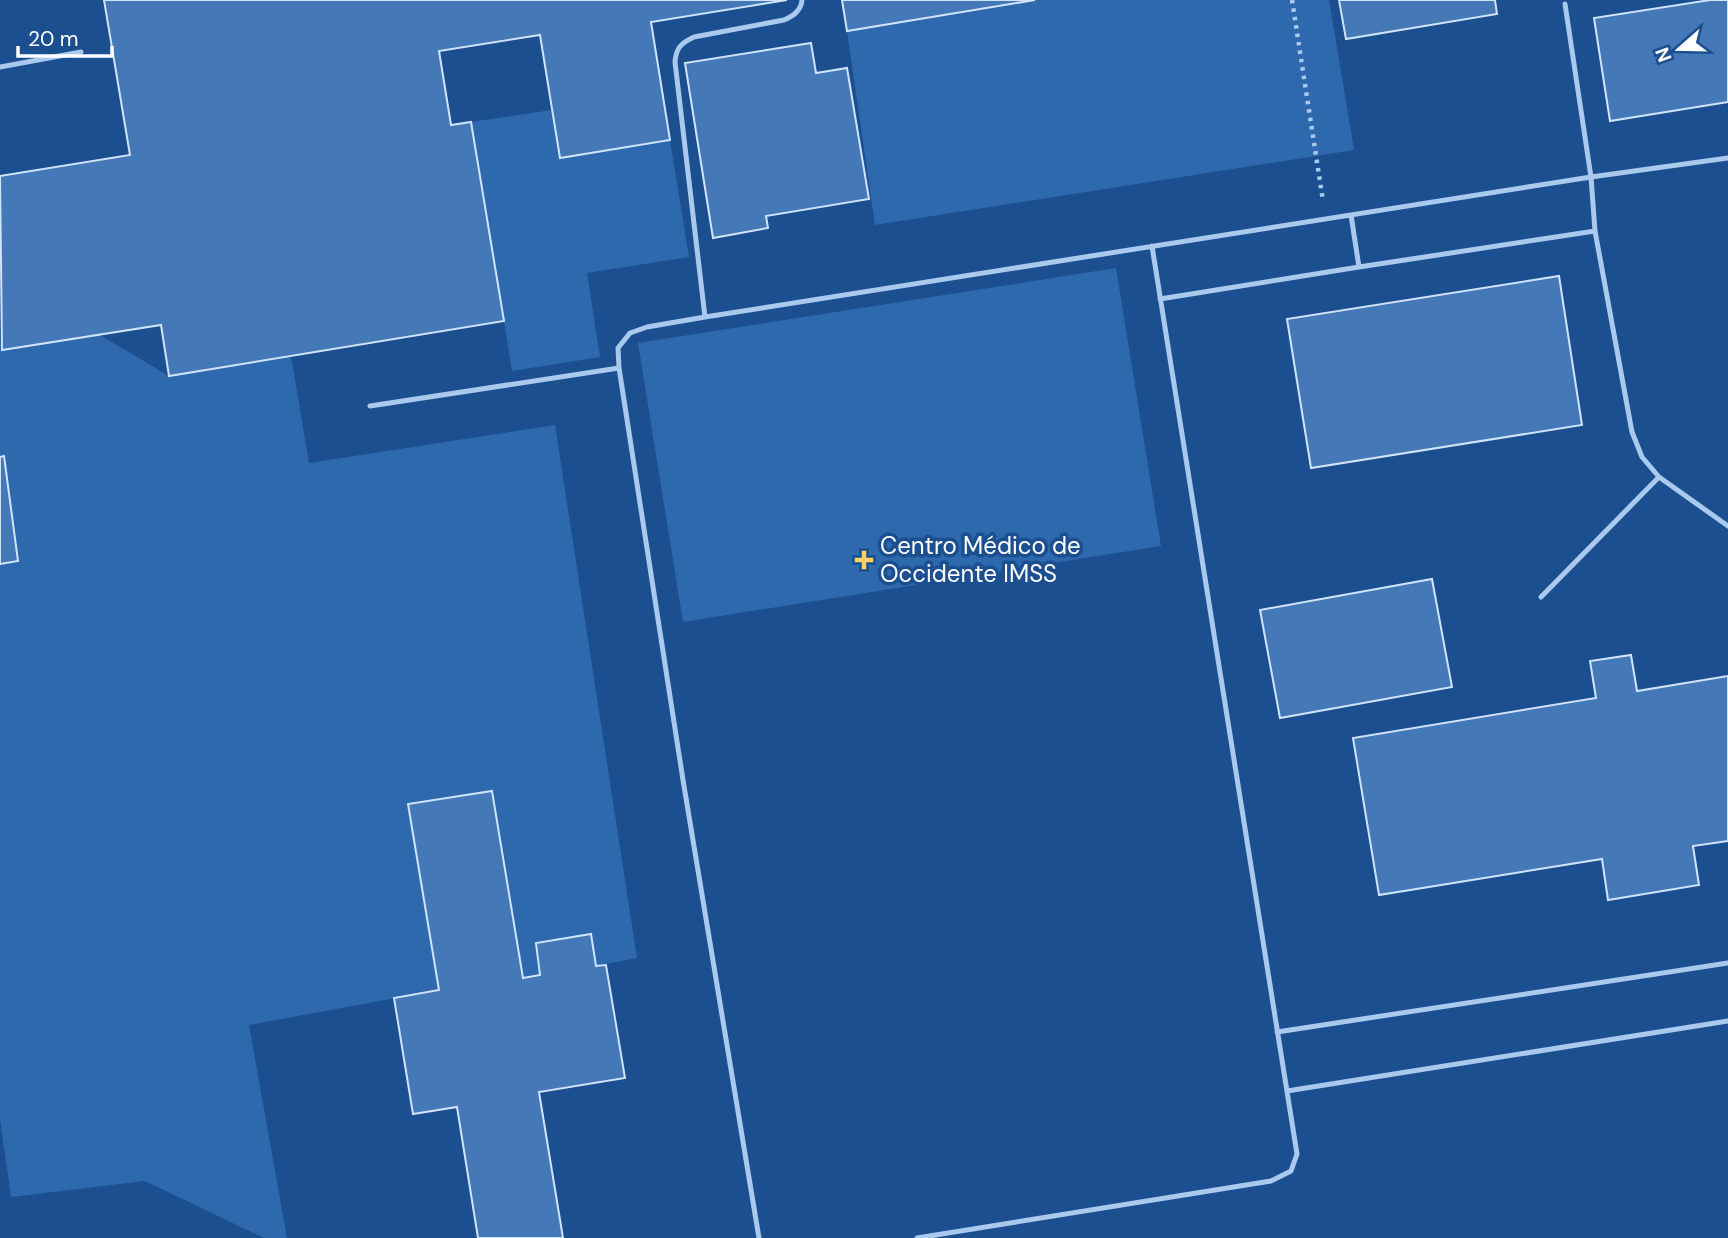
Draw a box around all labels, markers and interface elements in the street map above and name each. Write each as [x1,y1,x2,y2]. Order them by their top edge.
scale bar [18,14,112,58]
north arrow [1644,14,1714,84]
text: 20 m [28,25,79,53]
text: N [1649,44,1678,65]
place label: Centro Médico de Occidente IMSS [880,530,1081,589]
marker: Centro Médico de Occidente IMSS [854,550,874,570]

